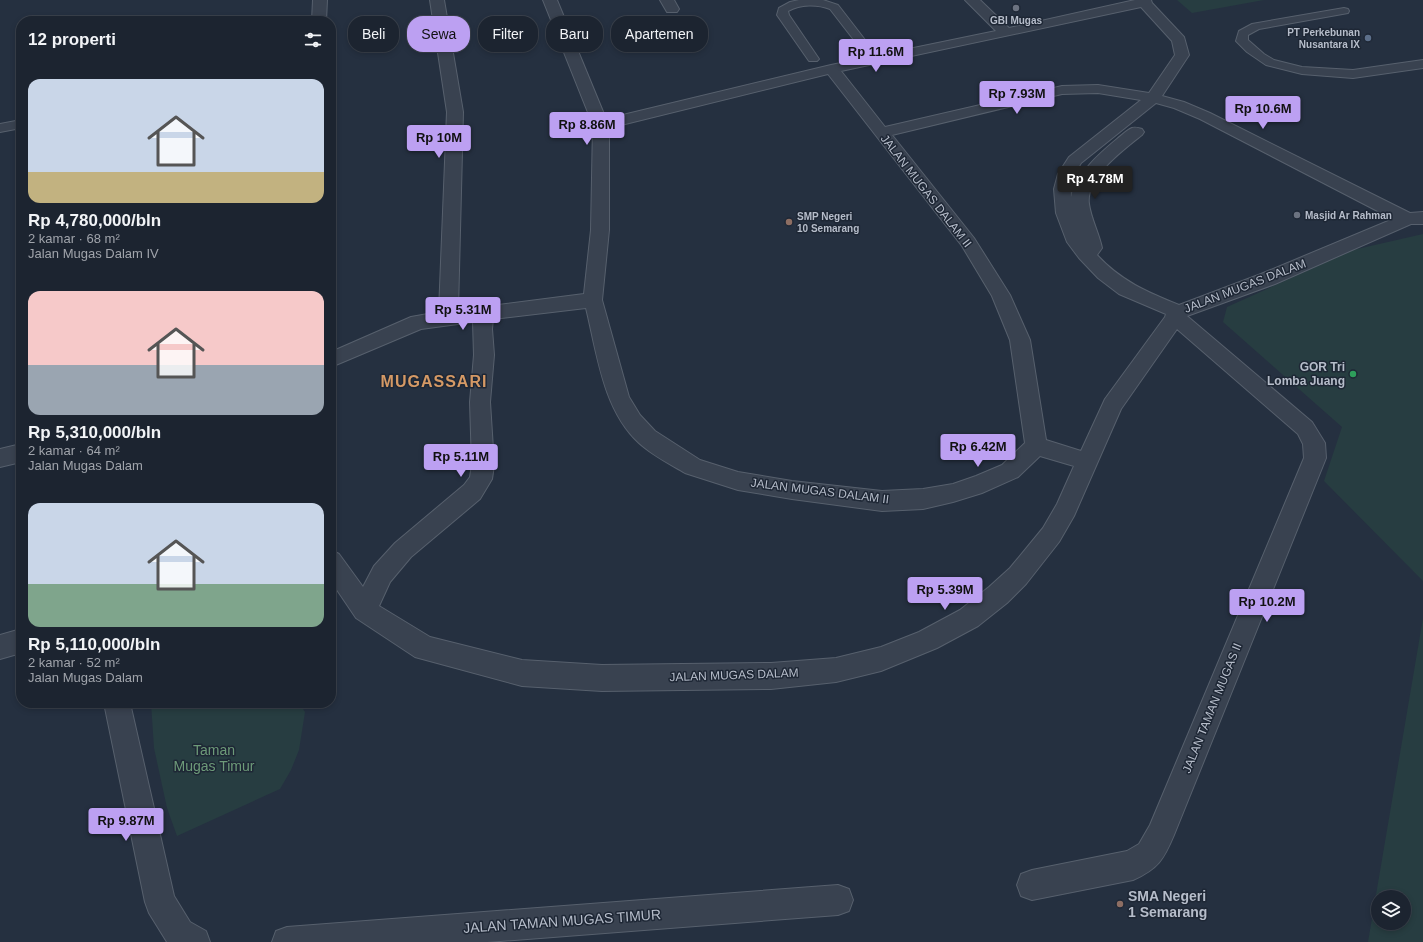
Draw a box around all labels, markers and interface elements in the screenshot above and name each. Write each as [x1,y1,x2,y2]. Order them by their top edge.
marker: GBI Mugas [1011,3,1021,13]
place label: GBI Mugas [990,15,1043,26]
chip: Beli [348,16,399,52]
chip: Sewa [407,16,470,52]
chip: Filter [478,16,538,52]
chip: Baru [546,16,603,52]
chip: Apartemen [611,16,708,52]
place label: PT Perkebunan Nusantara IX [1287,27,1360,50]
icon: filters [302,29,324,51]
text: 12 properti [28,30,116,49]
marker: PT Perkebunan Nusantara IX [1363,33,1373,43]
pin: Rp 11.6M [835,39,917,73]
text: Rp 11.6M [848,44,904,59]
pin: Rp 7.93M [976,81,1058,115]
text: Rp 7.93M [988,86,1046,101]
pin: Rp 10.6M [1222,96,1304,130]
text: Rp 10.6M [1234,101,1292,116]
icon: home [140,105,212,177]
pin: Rp 8.86M [546,112,628,146]
text: Rp 8.86M [558,117,616,132]
pin: Rp 10M [406,125,472,159]
text: Rp 10M [416,130,462,145]
street label: JALAN MUGAS DALAM II [878,132,974,250]
pin: Rp 4.78M [1054,166,1136,200]
text: Rp 4.78M [1066,171,1124,186]
marker: Masjid Ar Rahman [1292,210,1302,220]
place label: Masjid Ar Rahman [1305,210,1392,221]
text: Rp 4,780,000/bln [28,211,161,230]
place label: SMP Negeri 10 Semarang [797,211,859,234]
marker: SMP Negeri 10 Semarang [784,217,794,227]
text: 2 kamar · 68 m² [28,231,120,246]
text: Jalan Mugas Dalam IV [28,246,159,261]
street label: JALAN MUGAS DALAM [1182,256,1308,316]
pin: Rp 5.31M [422,297,504,331]
text: Rp 5.31M [434,302,492,317]
icon: home [140,317,212,389]
place label: GOR Tri Lomba Juang [1267,360,1345,388]
marker: GOR Tri Lomba Juang [1348,369,1358,379]
district label: MUGASSARI [381,373,487,390]
text: Rp 5,310,000/bln [28,423,161,442]
pin: Rp 6.42M [937,434,1019,468]
text: Rp 6.42M [949,439,1007,454]
text: 2 kamar · 64 m² [28,443,120,458]
pin: Rp 5.11M [420,444,502,478]
text: Rp 5.11M [433,449,489,464]
text: Jalan Mugas Dalam [28,458,143,473]
street label: JALAN MUGAS DALAM II [750,476,890,506]
icon: home [140,529,212,601]
pin: Rp 5.39M [904,577,986,611]
text: Rp 5.39M [916,582,974,597]
pin: Rp 10.2M [1226,589,1308,623]
text: Rp 10.2M [1238,594,1296,609]
text: Rp 5,110,000/bln [28,635,160,654]
street label: JALAN TAMAN MUGAS II [1179,641,1245,775]
text: 2 kamar · 52 m² [28,655,120,670]
street label: JALAN MUGAS DALAM [669,666,799,684]
text: Jalan Mugas Dalam [28,670,143,685]
park label: Taman Mugas Timur [174,742,255,774]
pin: Rp 9.87M [85,808,167,842]
text: Rp 9.87M [97,813,155,828]
place label: SMA Negeri 1 Semarang [1128,888,1207,920]
map controls [1371,890,1411,930]
button: layers [1371,890,1411,930]
marker: SMA Negeri 1 Semarang [1115,899,1125,909]
street label: JALAN TAMAN MUGAS TIMUR [463,906,661,936]

